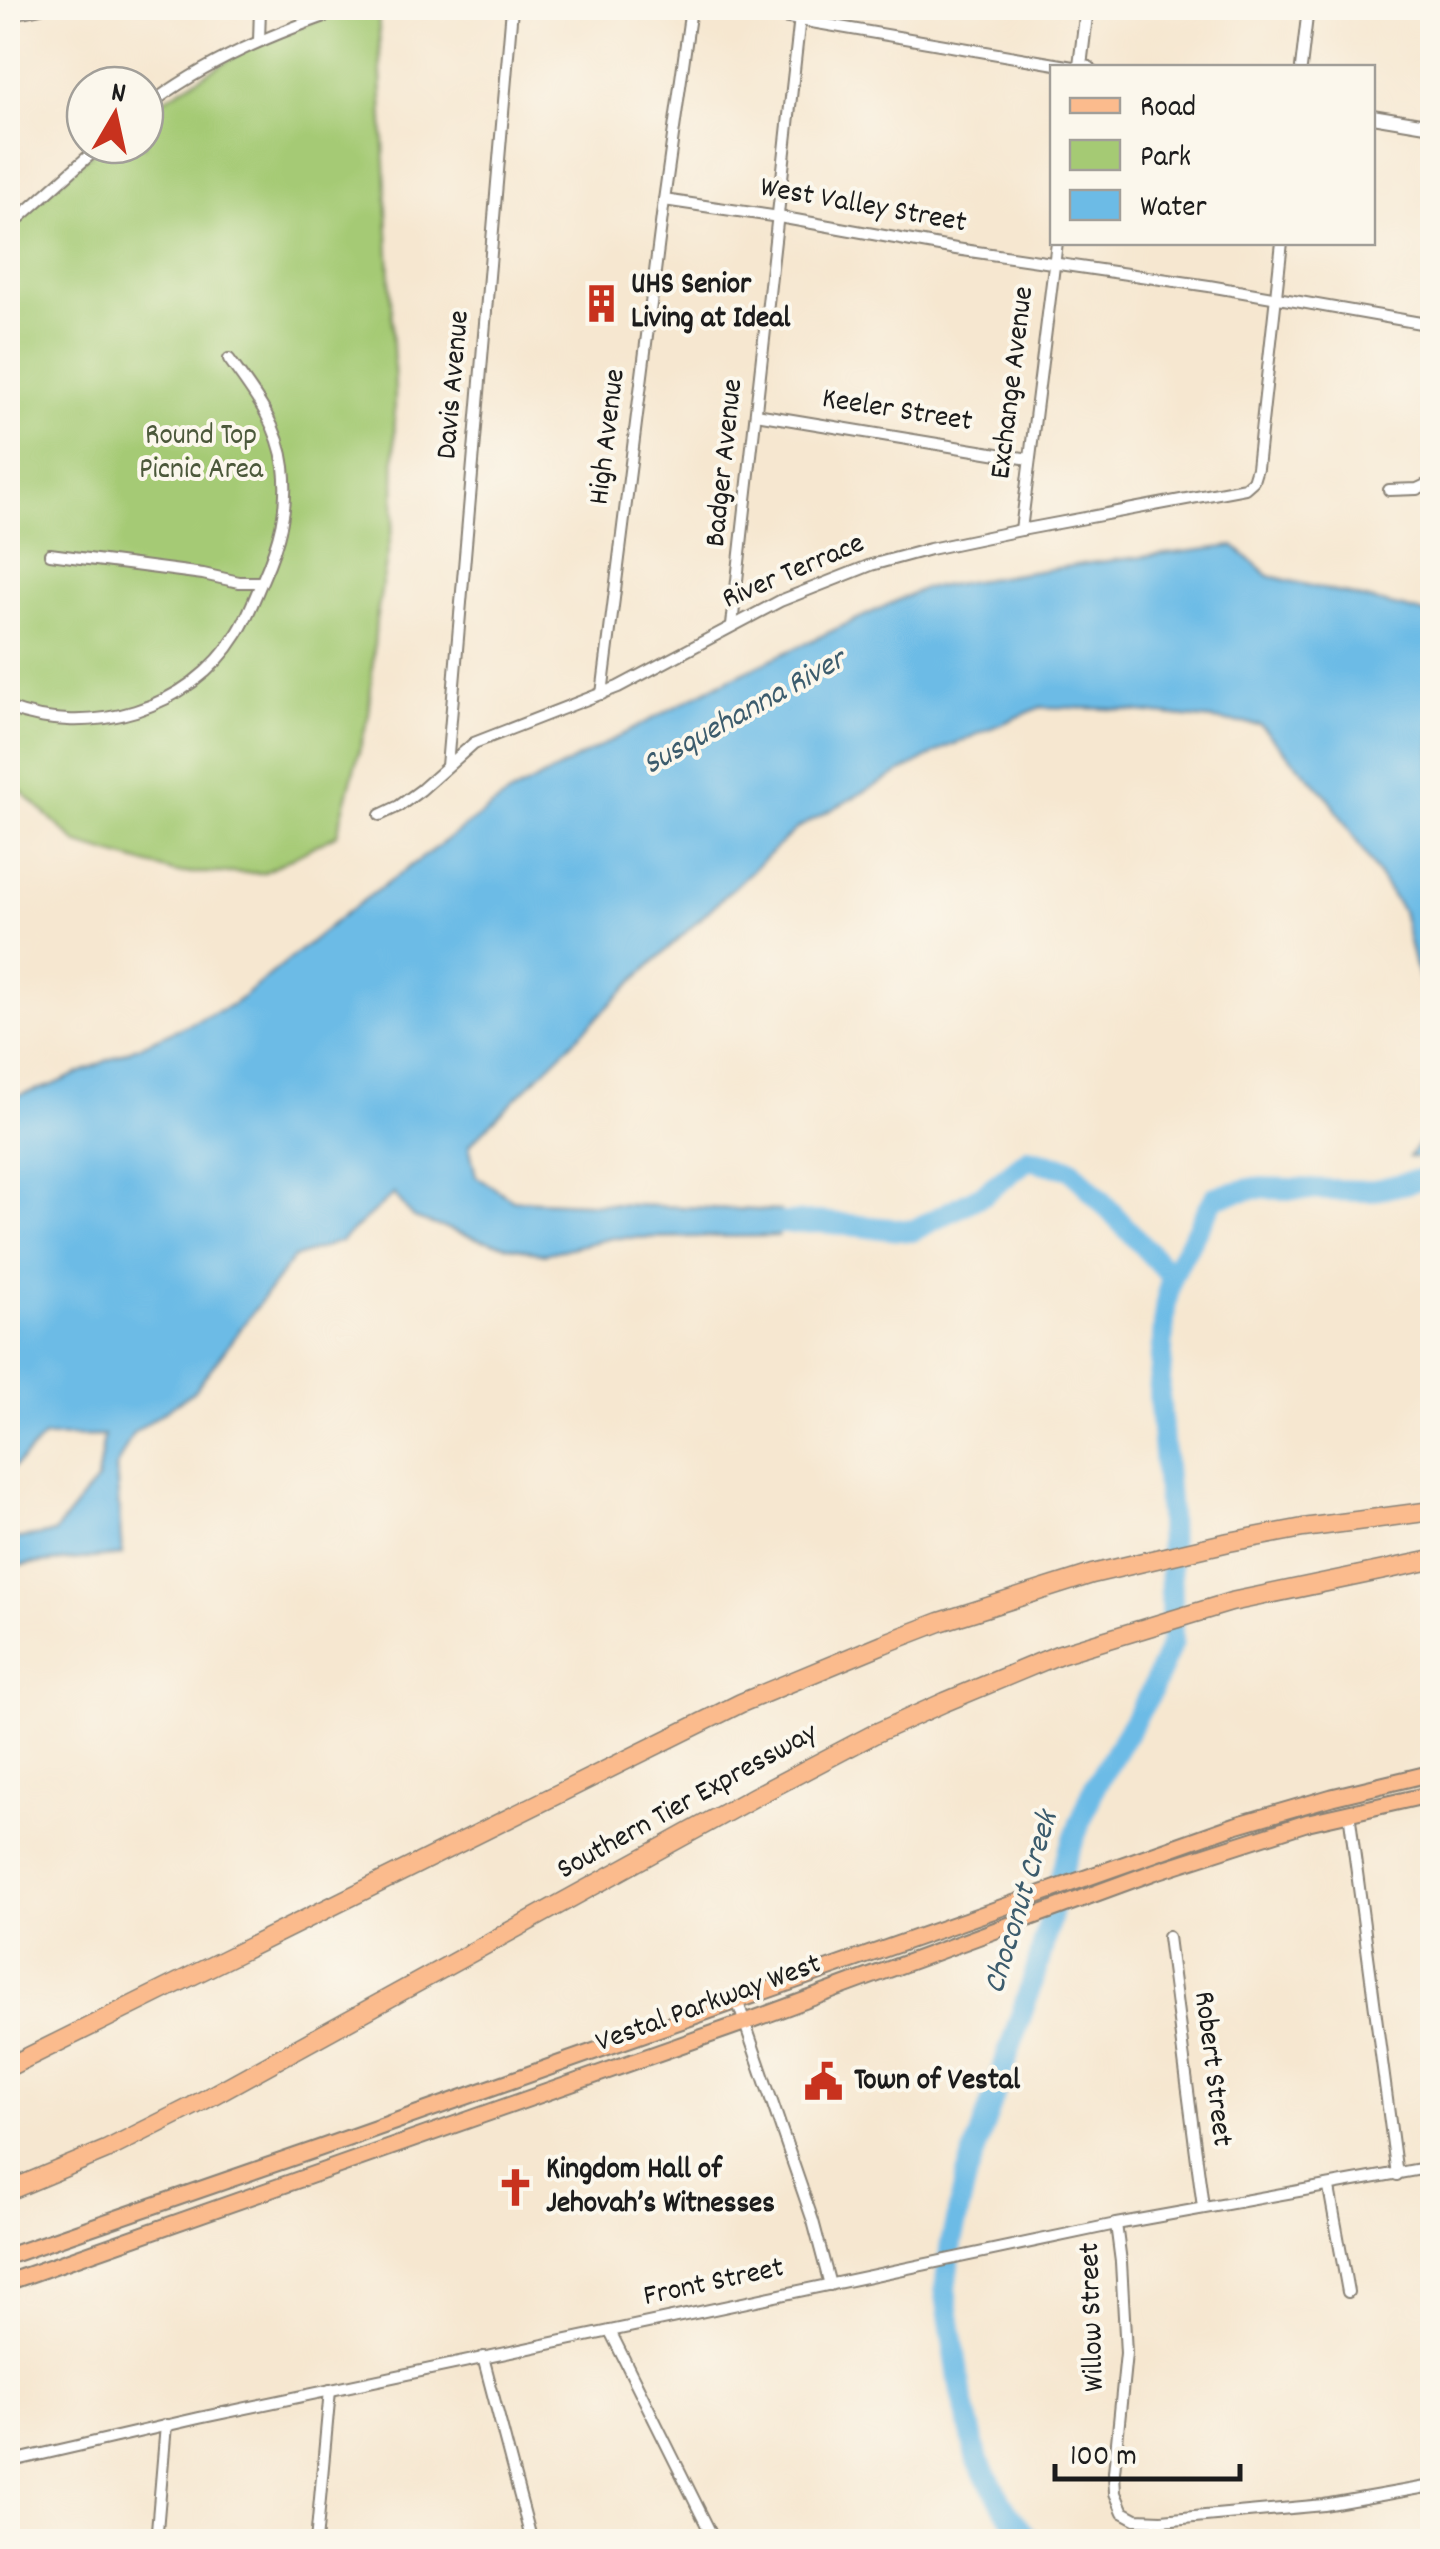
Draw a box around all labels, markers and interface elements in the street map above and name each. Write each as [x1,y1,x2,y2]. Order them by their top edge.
north arrow [65,65,165,165]
legend [1050,65,1375,245]
text: N [108,74,128,116]
text: Road [1140,88,1196,131]
text: Park [1140,138,1191,181]
street label: West Valley Street [756,168,970,246]
text: Water [1140,188,1207,231]
place label: UHS Senior Living at Ideal [631,265,791,342]
building icon: UHS Senior Living at Ideal [580,282,622,324]
street label: Exchange Avenue [981,284,1047,482]
street label: Davis Avenue [427,309,483,461]
street label: High Avenue [579,367,639,507]
street label: Badger Avenue [696,377,756,549]
street label: Keeler Street [819,379,975,445]
park label: Round Top Picnic Area [139,416,264,493]
street label: River Terrace [716,524,872,622]
water label: Susquehanna River [635,638,858,789]
street label: Southern Tier Expressway [550,1713,827,1893]
water label: Choconut Creek [973,1803,1073,2000]
street label: Vestal Parkway West [590,1944,828,2066]
street label: Robert Street [1180,1989,1242,2149]
public building icon: Town of Vestal [803,2061,845,2103]
place label: Town of Vestal [854,2061,1021,2104]
place label: Kingdom Hall of Jehovah’s Witnesses [546,2150,775,2227]
church icon: Kingdom Hall of Jehovah’s Witnesses [495,2167,537,2209]
street label: Willow Street [1070,2242,1118,2392]
street label: Front Street [640,2248,788,2320]
scale bar [1055,2419,1240,2481]
text: 100 m [1070,2437,1137,2480]

